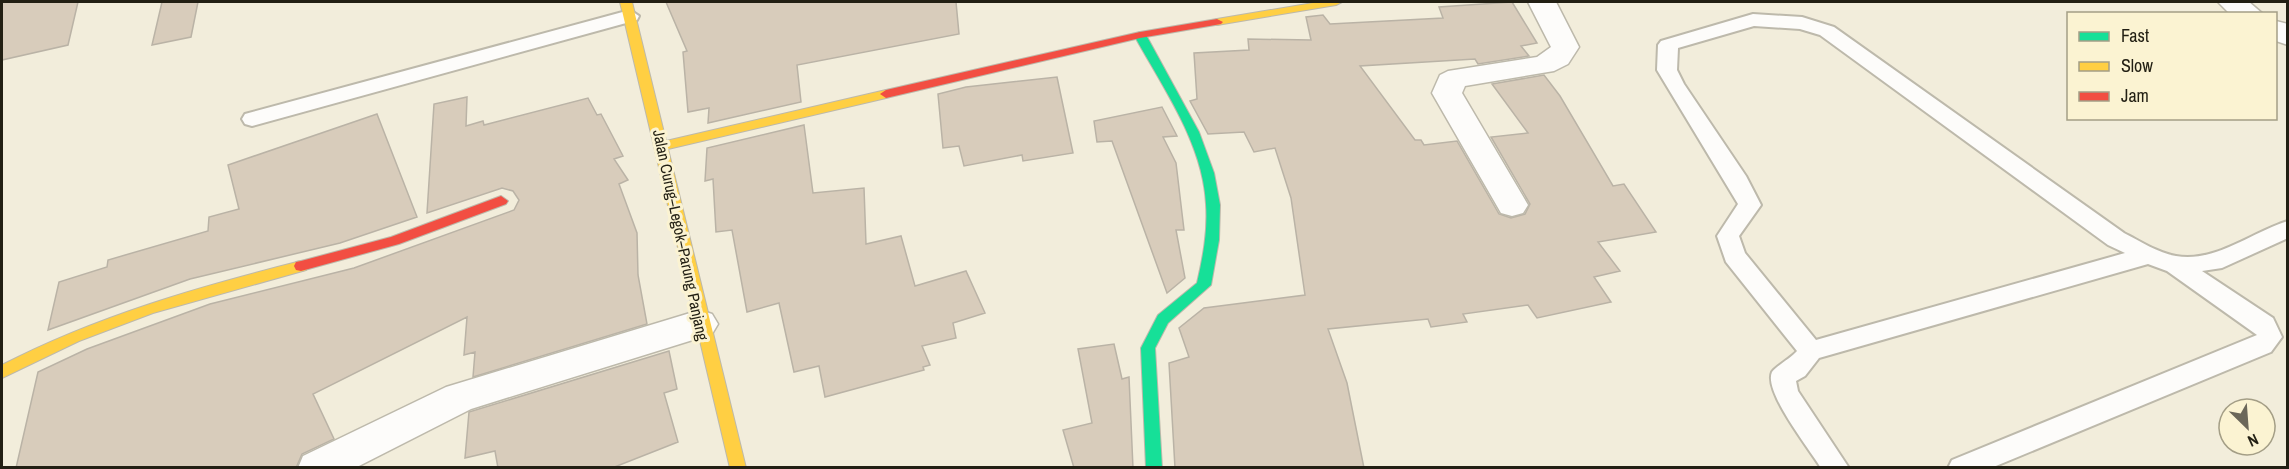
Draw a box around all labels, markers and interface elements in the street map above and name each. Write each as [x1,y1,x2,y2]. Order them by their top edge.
legend [2067,12,2277,120]
text: Fast [2121,23,2149,48]
text: Slow [2121,53,2153,78]
text: Jam [2121,83,2149,108]
street label: Jalan Curug–Legok–Parung Panjang [648,127,714,343]
north arrow [2217,397,2277,457]
text: N [2244,429,2262,453]

